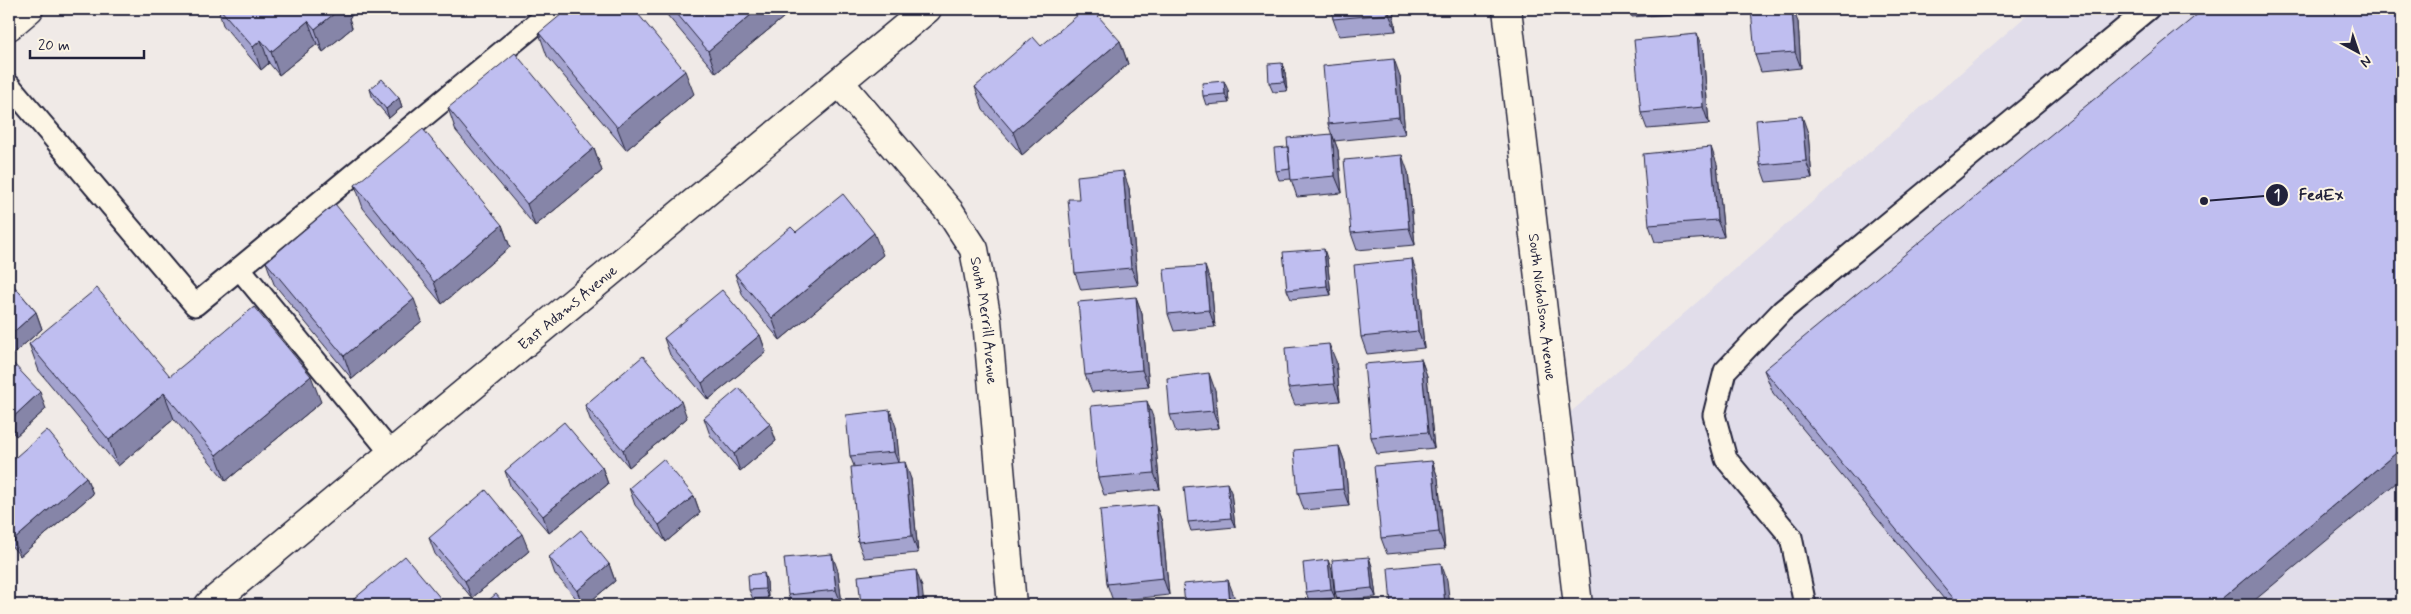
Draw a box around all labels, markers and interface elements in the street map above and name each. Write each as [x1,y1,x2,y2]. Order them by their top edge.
scale bar [30,28,144,60]
north arrow [2334,28,2384,78]
text: 20 m [38,36,70,56]
text: N [2356,51,2375,71]
callout: FedEx [2264,179,2354,210]
text: FedEx [2299,185,2343,206]
text: 1 [2274,186,2280,206]
street label: South Nicholson Avenue [1523,232,1560,382]
street label: South Merrill Avenue [965,255,1002,385]
street label: East Adams Avenue [514,261,622,355]

